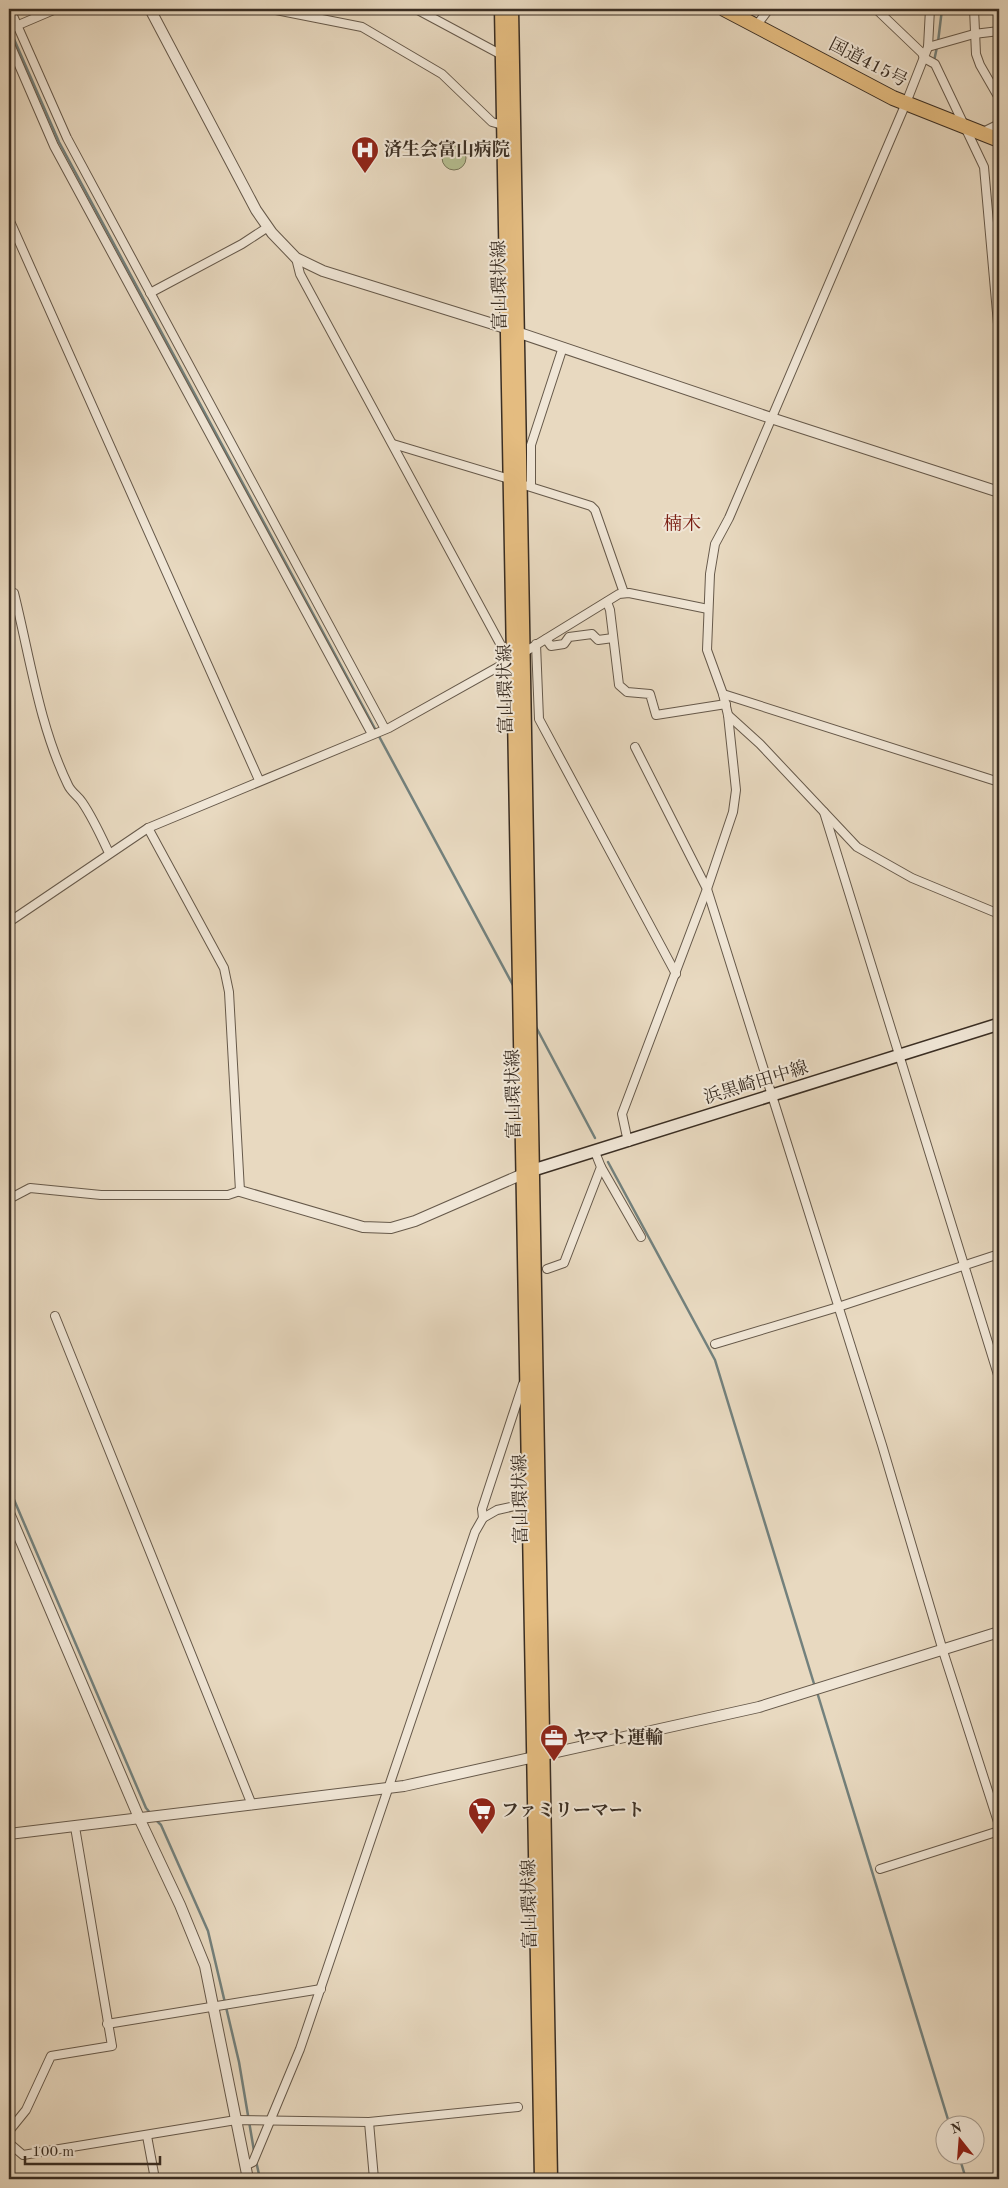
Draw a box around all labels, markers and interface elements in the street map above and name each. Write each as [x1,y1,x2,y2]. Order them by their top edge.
street label: 国道415号 [826,34,911,90]
hospital icon: 済生会富山病院 [350,135,380,174]
place label: 済生会富山病院 [384,139,510,159]
street label: 富山環状線 [488,240,510,330]
district label: 楠木 [663,513,701,535]
street label: 富山環状線 [494,644,516,734]
street label: 富山環状線 [502,1049,524,1139]
street label: 浜黒崎田中線 [701,1057,810,1107]
street label: 富山環状線 [509,1454,531,1544]
office icon: ヤマト運輸 [539,1723,569,1762]
place label: ヤマト運輸 [573,1727,663,1747]
supermarket icon: ファミリーマート [467,1796,497,1835]
place label: ファミリーマート [501,1801,645,1820]
street label: 富山環状線 [518,1859,540,1949]
north arrow [936,2116,986,2166]
text: N [949,2120,964,2137]
scale bar [25,2133,160,2165]
text: 100 m [32,2145,74,2160]

